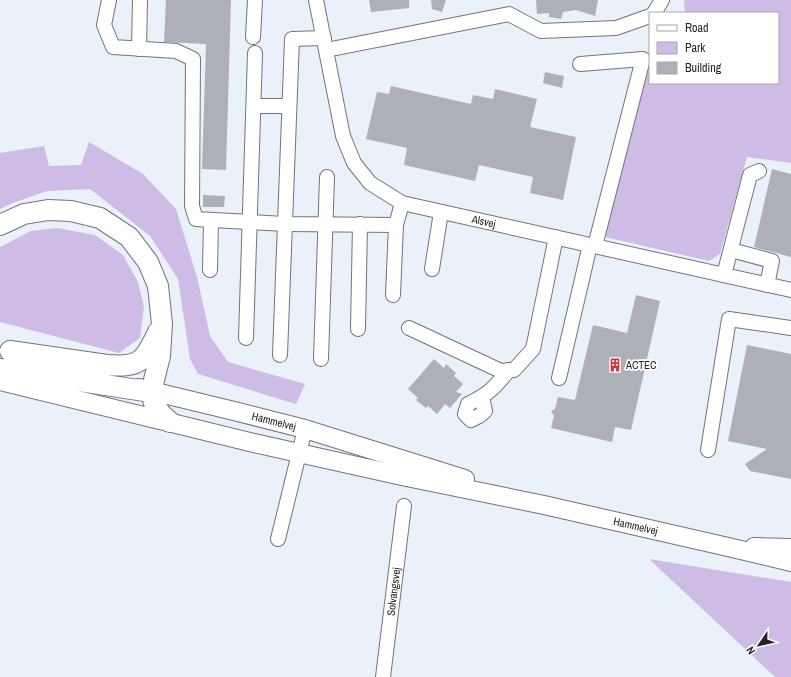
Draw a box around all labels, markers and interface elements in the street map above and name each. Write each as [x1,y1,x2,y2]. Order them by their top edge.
legend [649,12,779,84]
text: Road [685,20,709,36]
text: Park [685,40,705,56]
text: Building [685,60,722,76]
street label: Alsvej [470,212,497,231]
building icon: ACTEC [607,357,623,373]
place label: ACTEC [625,358,657,372]
street label: Hammelvej [250,409,298,433]
street label: Hammelvej [612,514,659,538]
street label: Solvangsvej [384,567,403,617]
north arrow [739,625,779,665]
text: N [743,644,758,657]

